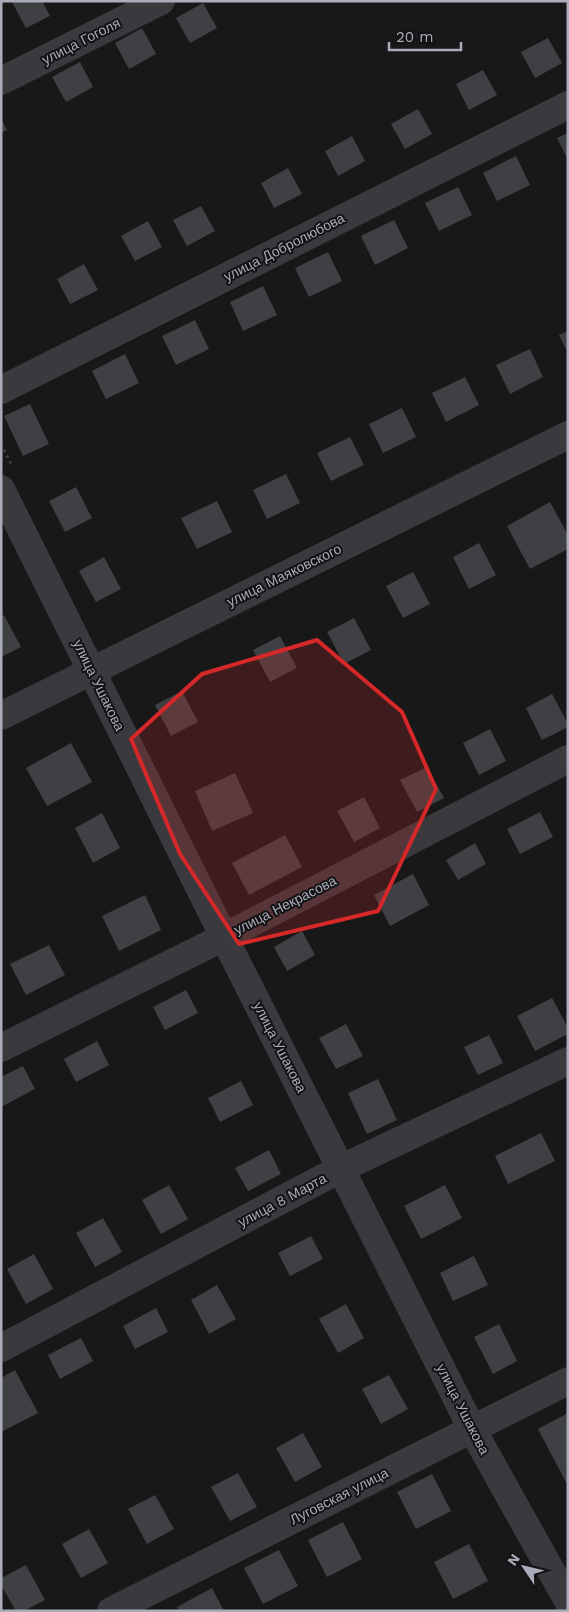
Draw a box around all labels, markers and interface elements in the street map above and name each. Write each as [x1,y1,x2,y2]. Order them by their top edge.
street label: улица Гоголя [39,14,123,68]
scale bar [389,20,462,52]
text: 20 m [396,28,434,46]
street label: улица Добролюбова [221,209,347,284]
street label: улица Маяковского [224,540,344,610]
street label: улица Ушакова [70,637,128,733]
street label: улица Некрасова [231,872,339,938]
street label: улица Ушакова [250,999,310,1095]
street label: улица 8 Марта [235,1170,329,1230]
street label: улица Ушакова [433,1361,493,1457]
street label: Луговская улица [287,1464,391,1528]
north arrow [499,1542,549,1592]
text: N [504,1551,523,1568]

